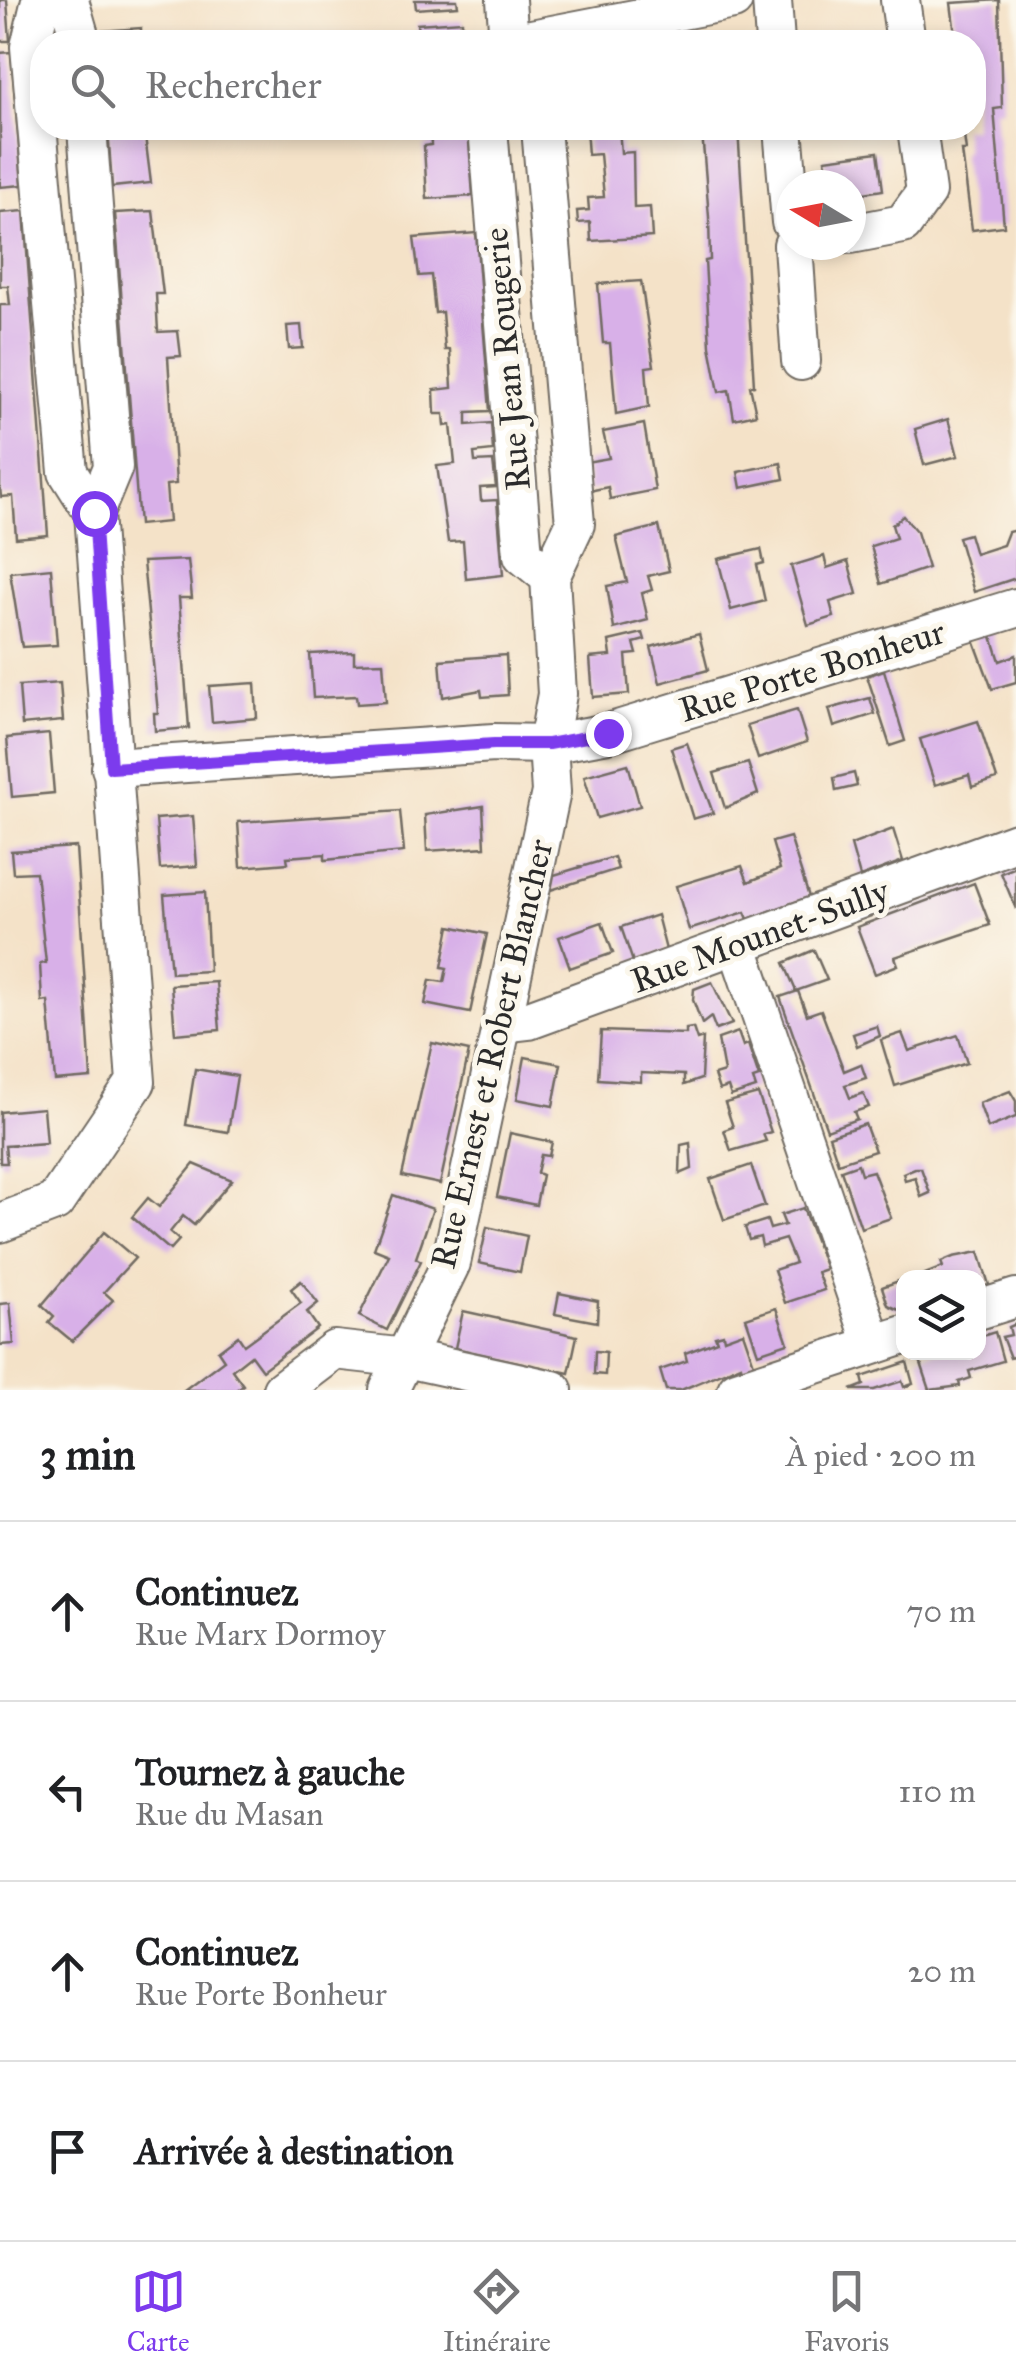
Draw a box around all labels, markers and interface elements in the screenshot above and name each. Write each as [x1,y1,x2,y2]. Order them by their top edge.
search box [30,30,986,140]
icon: search [65,58,120,113]
text: Rechercher [145,62,321,108]
north arrow [776,170,866,260]
street label: Rue Jean Rougerie [474,226,540,492]
route start [72,491,118,537]
street label: Rue Porte Bonheur [674,610,951,732]
route end [586,711,632,757]
street label: Rue Ernest et Robert Blancher [422,834,563,1273]
street label: Rue Mounet-Sully [625,869,895,1003]
map controls [896,1270,986,1360]
button: layers [896,1270,986,1360]
text: 3 min [40,1429,135,1481]
text: À pied · 200 m [786,1436,976,1475]
text: Continuez [135,1569,299,1615]
icon: ahead [40,1584,95,1639]
text: 70 m [907,1592,976,1631]
text: Rue Marx Dormoy [135,1615,385,1654]
text: Tournez à gauche [135,1749,405,1795]
icon: left [40,1764,95,1819]
text: 110 m [898,1772,976,1811]
text: Rue du Masan [135,1795,324,1834]
text: Continuez [135,1929,299,1975]
icon: ahead [40,1944,95,1999]
text: 20 m [908,1952,976,1991]
text: Rue Porte Bonheur [135,1975,387,2014]
icon: arrive [40,2124,95,2179]
text: Arrivée à destination [135,2128,454,2174]
tab: Carte [127,2264,190,2359]
tab: Itinéraire [443,2264,551,2359]
tab: Favoris [804,2264,889,2359]

